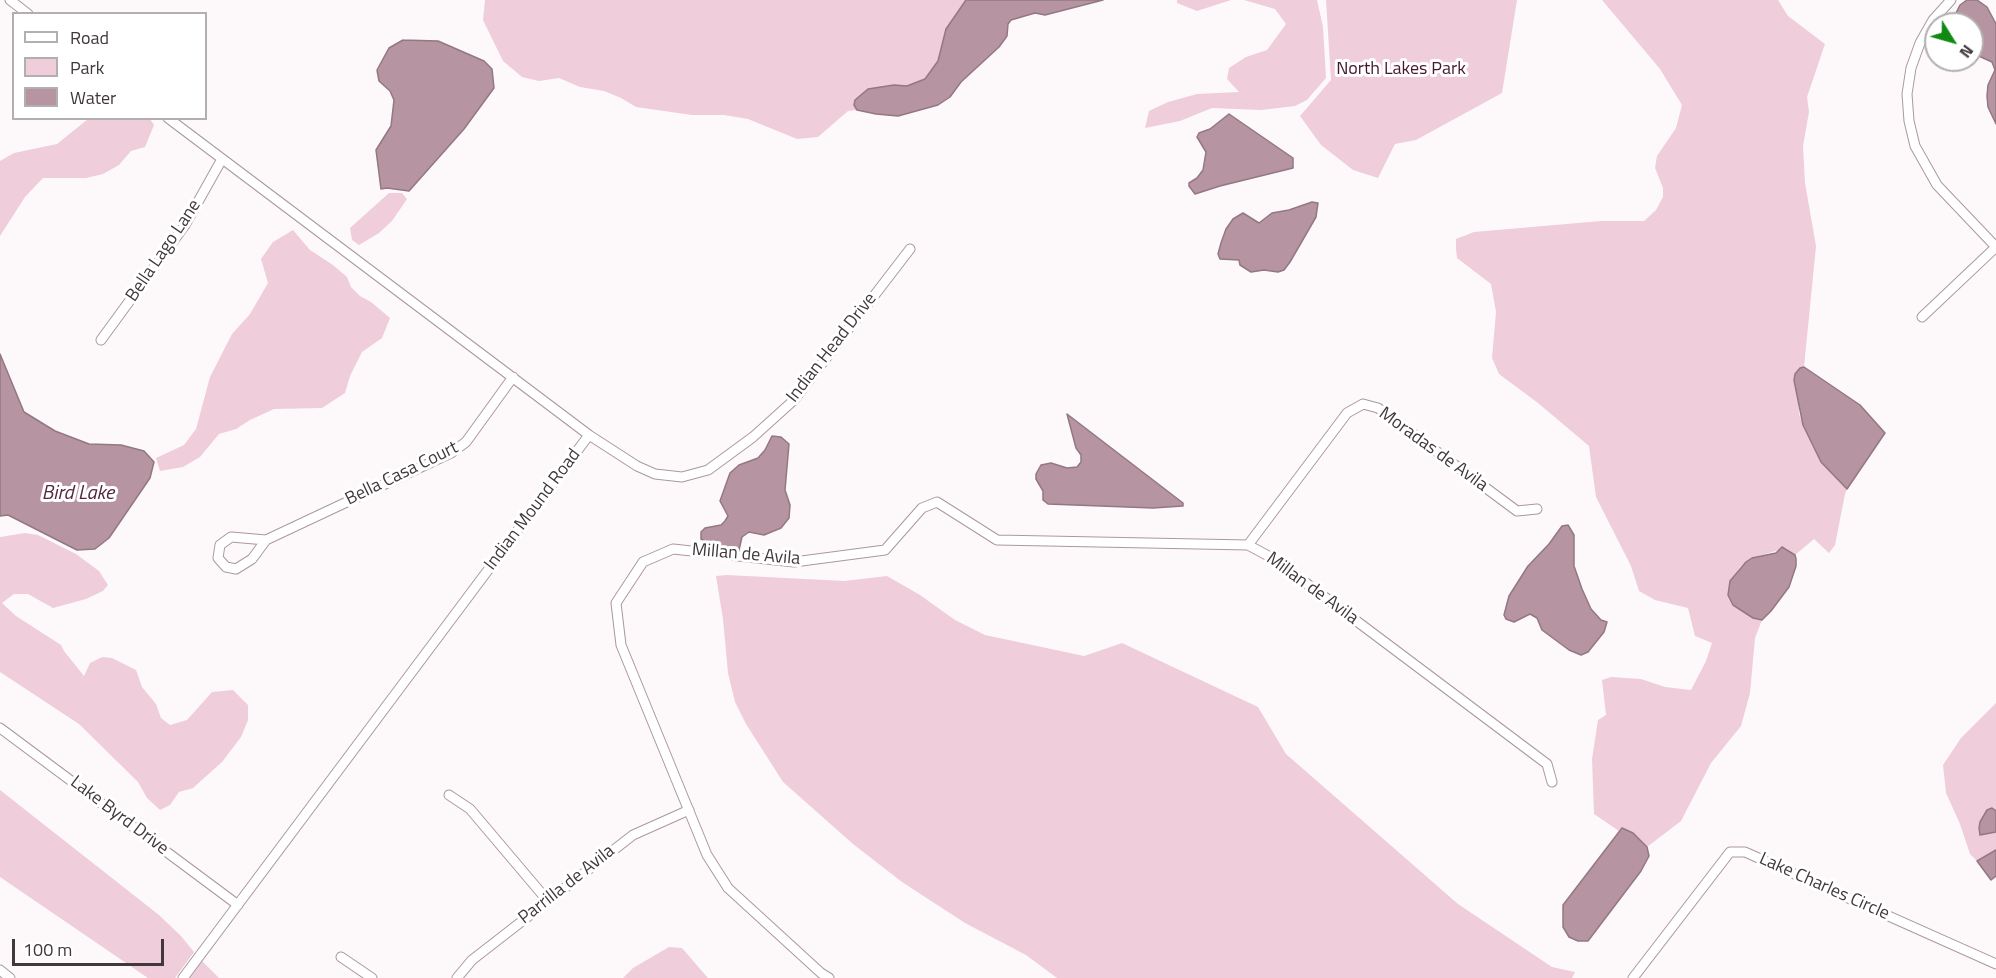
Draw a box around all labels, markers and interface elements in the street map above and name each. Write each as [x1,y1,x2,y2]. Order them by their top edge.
legend [12,12,207,120]
north arrow [1924,12,1984,72]
text: Road [70,24,109,51]
text: N [1954,40,1980,63]
text: Park [70,54,104,81]
park label: North Lakes Park [1336,59,1466,81]
text: Water [70,84,116,111]
street label: Bella Lago Lane [122,196,206,306]
street label: Indian Head Drive [782,289,882,407]
street label: Moradas de Avila [1374,403,1492,497]
street label: Bella Casa Court [342,437,462,511]
street label: Indian Mound Road [480,445,586,575]
water label: Bird Lake [42,482,114,506]
street label: Millan de Avila [691,540,801,570]
street label: Millan de Avila [1262,548,1362,630]
street label: Lake Byrd Drive [66,772,172,860]
street label: Parrilla de Avila [515,841,619,929]
street label: Lake Charles Circle [1756,849,1892,925]
scale bar [15,927,166,965]
text: 100 m [23,936,72,963]

